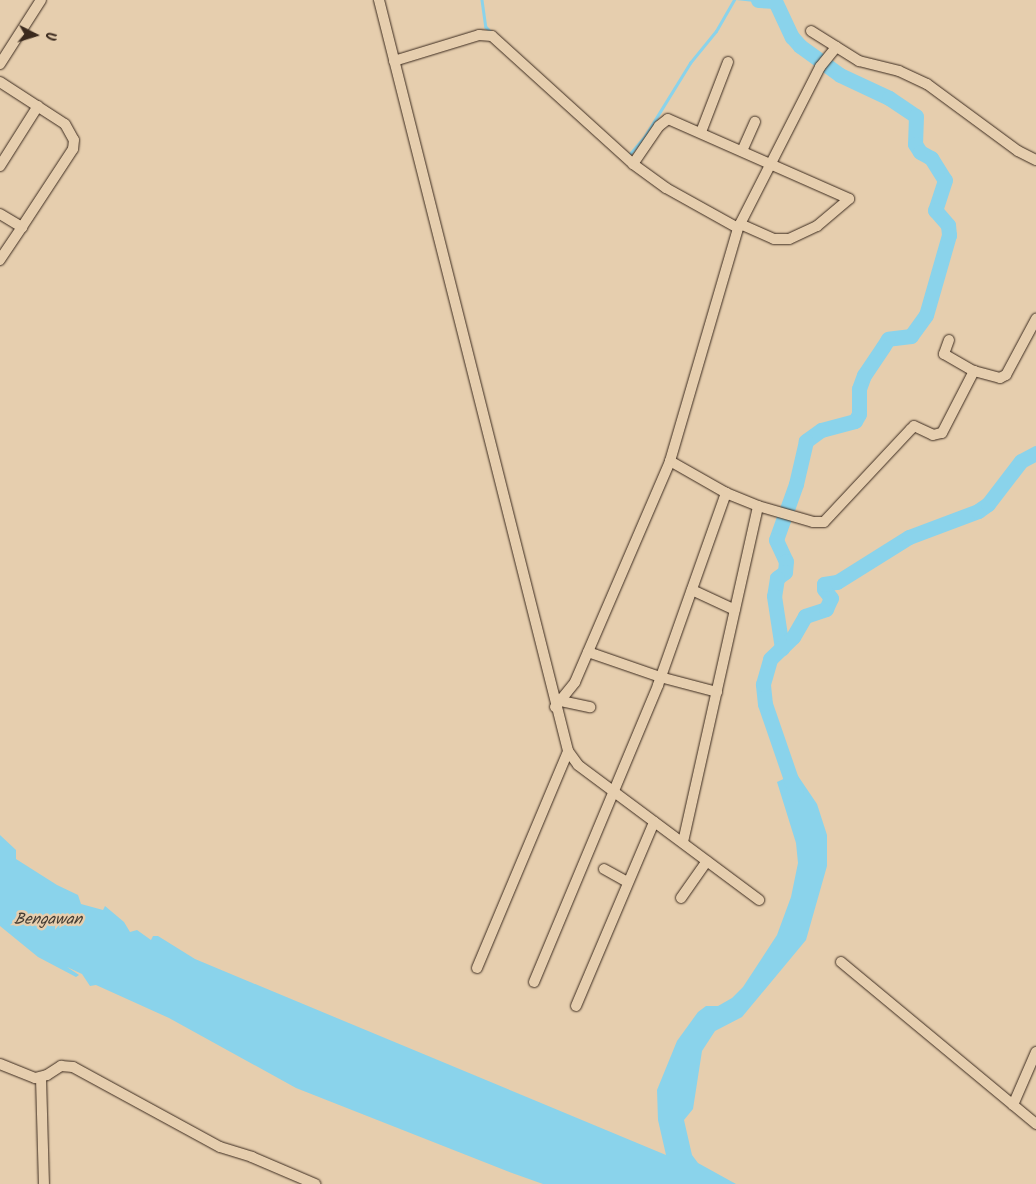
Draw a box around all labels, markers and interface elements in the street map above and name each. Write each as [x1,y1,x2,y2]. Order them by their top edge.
north arrow [10,10,60,60]
text: U [39,31,61,41]
water label: Bengawan [14,910,82,930]

